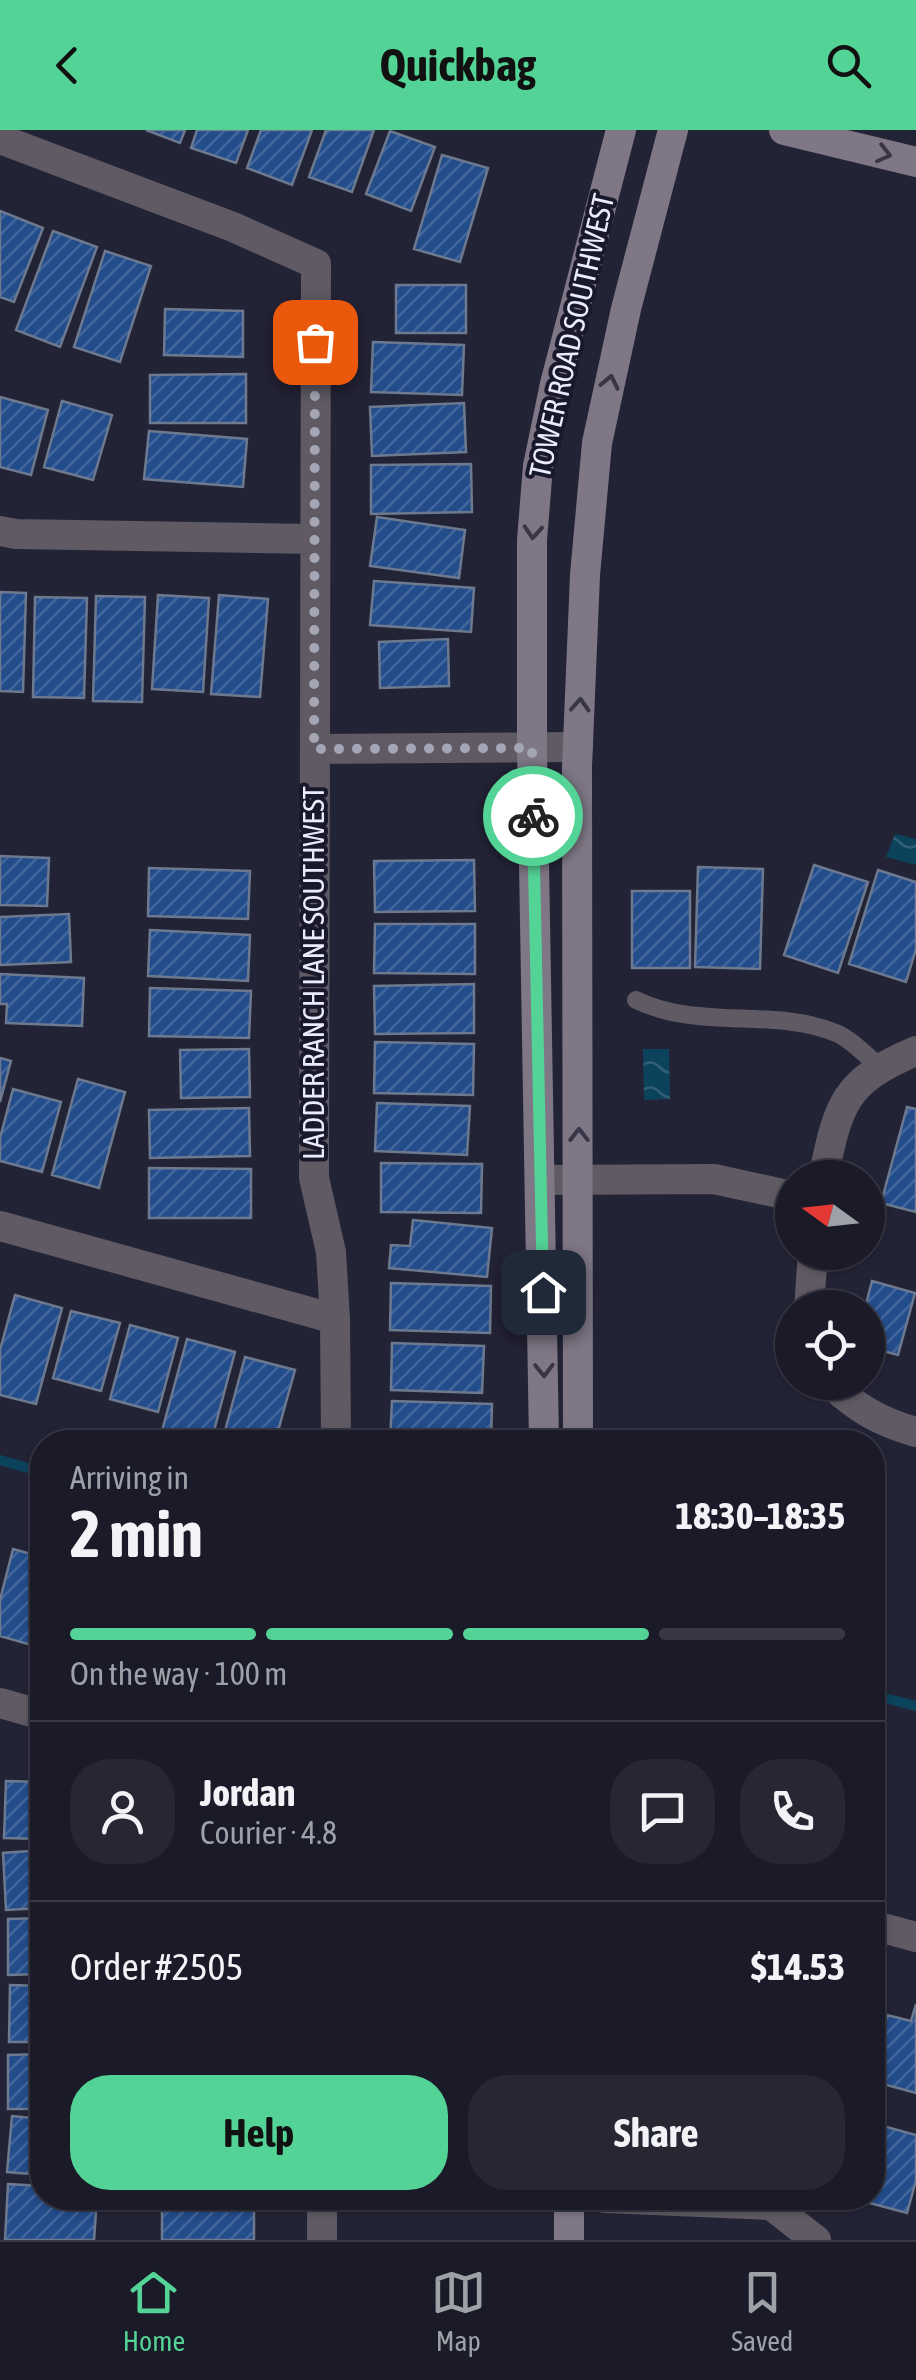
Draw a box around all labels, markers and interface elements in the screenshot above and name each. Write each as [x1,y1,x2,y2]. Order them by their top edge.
icon: back [40,38,95,93]
icon: search [821,38,876,93]
text: Quickbag [380,39,536,91]
one-way arrow [875,143,892,164]
street label: TOWER ROAD SOUTHWEST [522,191,620,481]
pin [273,300,358,385]
icon: bag [288,315,343,370]
one-way arrow [599,374,620,391]
one-way arrow [523,524,544,540]
one-way arrow [569,697,590,713]
courier [483,766,583,866]
street label: LADDER RANCH LANE SOUTHWEST [296,786,330,1160]
icon: bike [506,789,561,844]
one-way arrow [568,1127,590,1142]
north arrow [775,1160,885,1270]
map controls [775,1160,885,1400]
pin [501,1250,586,1335]
icon: home [516,1265,571,1320]
button: locate [775,1290,885,1400]
one-way arrow [533,1363,554,1379]
text: Arriving in [70,1459,189,1496]
text: 18:30–18:35 [675,1494,845,1537]
text: 2 min [70,1496,203,1571]
text: On the way · 100 m [70,1655,287,1692]
button: person [70,1759,175,1864]
button: chat [610,1759,715,1864]
button: phone [740,1759,845,1864]
text: Jordan [200,1771,295,1814]
text: Courier · 4.8 [200,1814,337,1851]
text: Order #2505 [70,1945,243,1988]
text: $14.53 [751,1945,845,1988]
button: Help [70,2075,448,2190]
button: Share [468,2075,845,2190]
tab: Home [123,2265,185,2357]
tab: Map [431,2265,486,2357]
tab: Saved [731,2265,793,2357]

